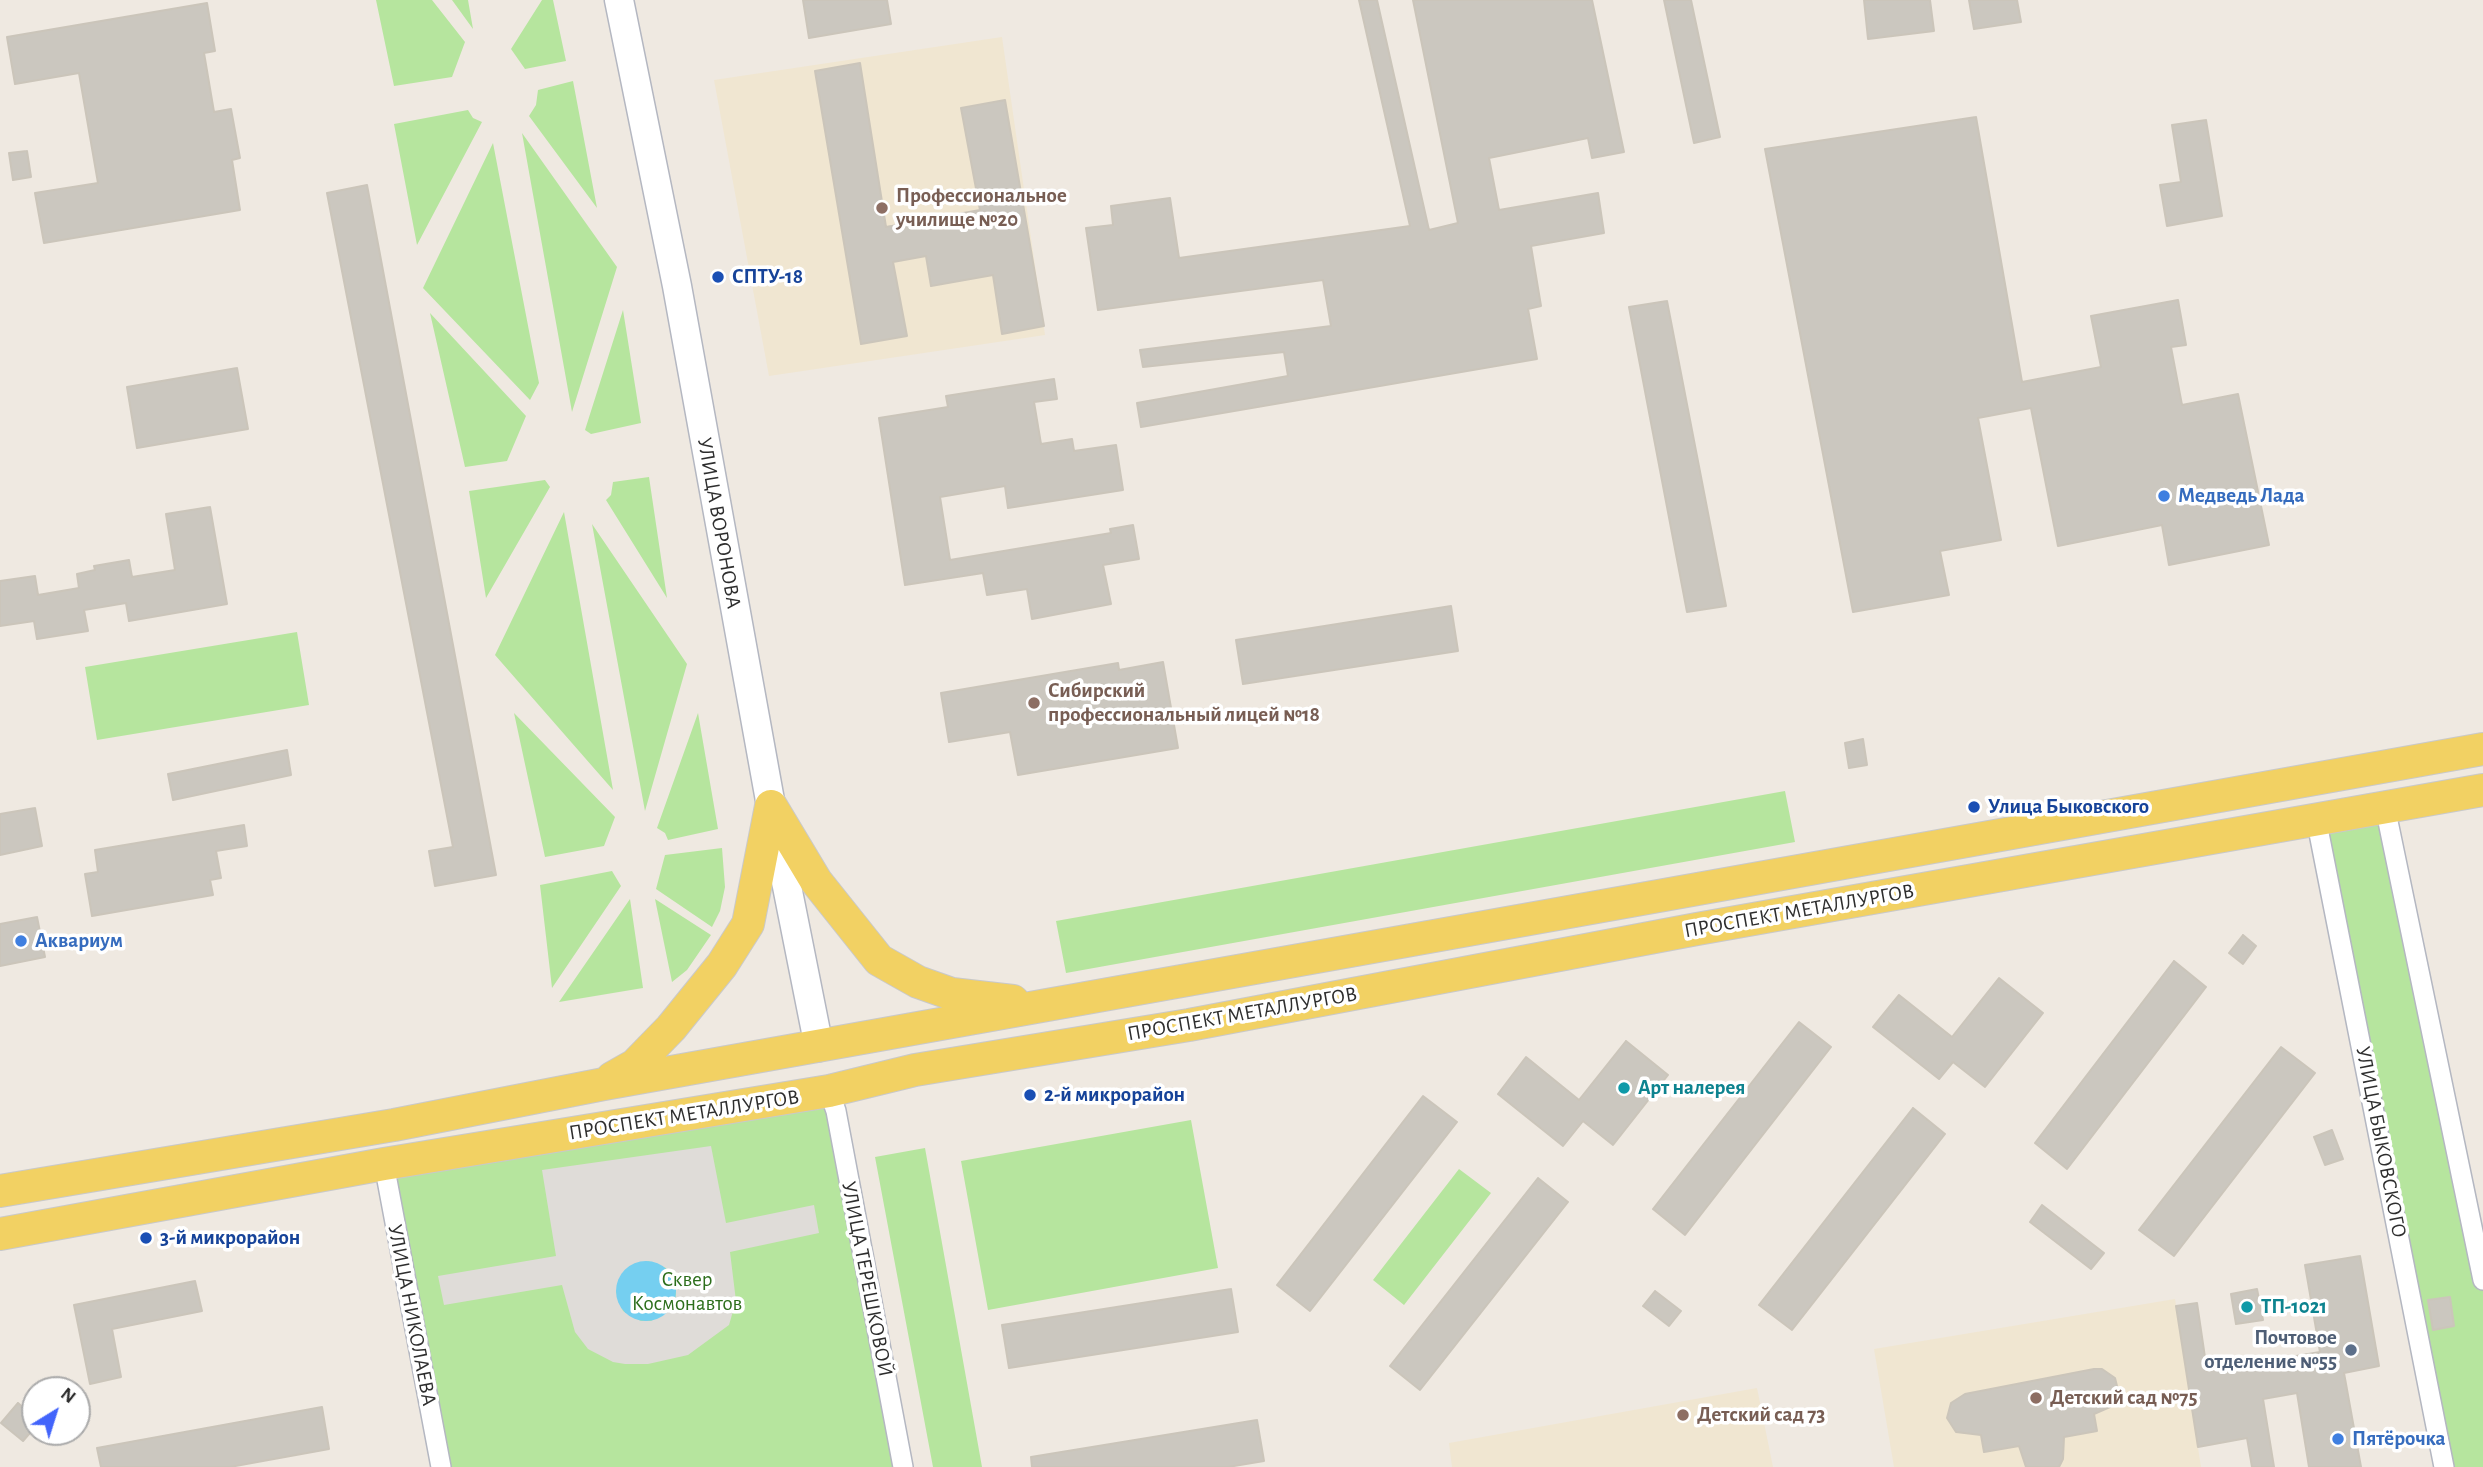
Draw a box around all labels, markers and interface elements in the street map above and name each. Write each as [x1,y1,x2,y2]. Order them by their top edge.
place label: Профессиональное училище №20 [896,183,1067,233]
marker: Профессиональное училище №20 [874,200,890,216]
place label: СПТУ-18 [732,264,803,290]
marker: СПТУ-18 [710,269,726,285]
street label: УЛИЦА ВОРОНОВА [692,436,746,610]
place label: Медведь Лада [2178,483,2305,509]
marker: Медведь Лада [2156,488,2172,504]
place label: Сибирский профессиональный лицей №18 [1048,678,1320,728]
marker: Сибирский профессиональный лицей №18 [1026,695,1042,711]
place label: Улица Быковского [1988,794,2149,820]
marker: Улица Быковского [1966,799,1982,815]
street label: ПРОСПЕКТ МЕТАЛЛУРГОВ [1682,878,1916,944]
place label: Аквариум [35,928,123,954]
marker: Аквариум [13,933,29,949]
street label: ПРОСПЕКТ МЕТАЛЛУРГОВ [1125,981,1359,1047]
street label: УЛИЦА БЫКОВСКОГО [2350,1044,2412,1240]
place label: Арт налерея [1638,1075,1746,1101]
marker: Арт налерея [1616,1080,1632,1096]
place label: 2-й микрорайон [1044,1082,1185,1108]
street label: ПРОСПЕКТ МЕТАЛЛУРГОВ [567,1084,801,1146]
marker: 2-й микрорайон [1022,1087,1038,1103]
street label: УЛИЦА ТЕРЕШКОВОЙ [836,1179,898,1379]
street label: УЛИЦА НИКОЛАЕВА [382,1222,442,1408]
place label: 3-й микрорайон [160,1225,300,1251]
marker: 3-й микрорайон [138,1230,154,1246]
park label: Сквер Космонавтов [632,1267,742,1317]
place label: ТП-1021 [2261,1294,2327,1320]
marker: ТП-1021 [2239,1299,2255,1315]
place label: Почтовое отделение №55 [2204,1325,2337,1375]
marker: Почтовое отделение №55 [2343,1342,2359,1358]
north arrow [21,1376,91,1446]
text: N [57,1384,79,1407]
place label: Детский сад №75 [2050,1385,2197,1411]
marker: Детский сад №75 [2028,1390,2044,1406]
place label: Детский сад 73 [1697,1402,1825,1428]
marker: Детский сад 73 [1675,1407,1691,1423]
place label: Пятёрочка [2352,1426,2446,1452]
marker: Пятёрочка [2330,1431,2346,1447]

